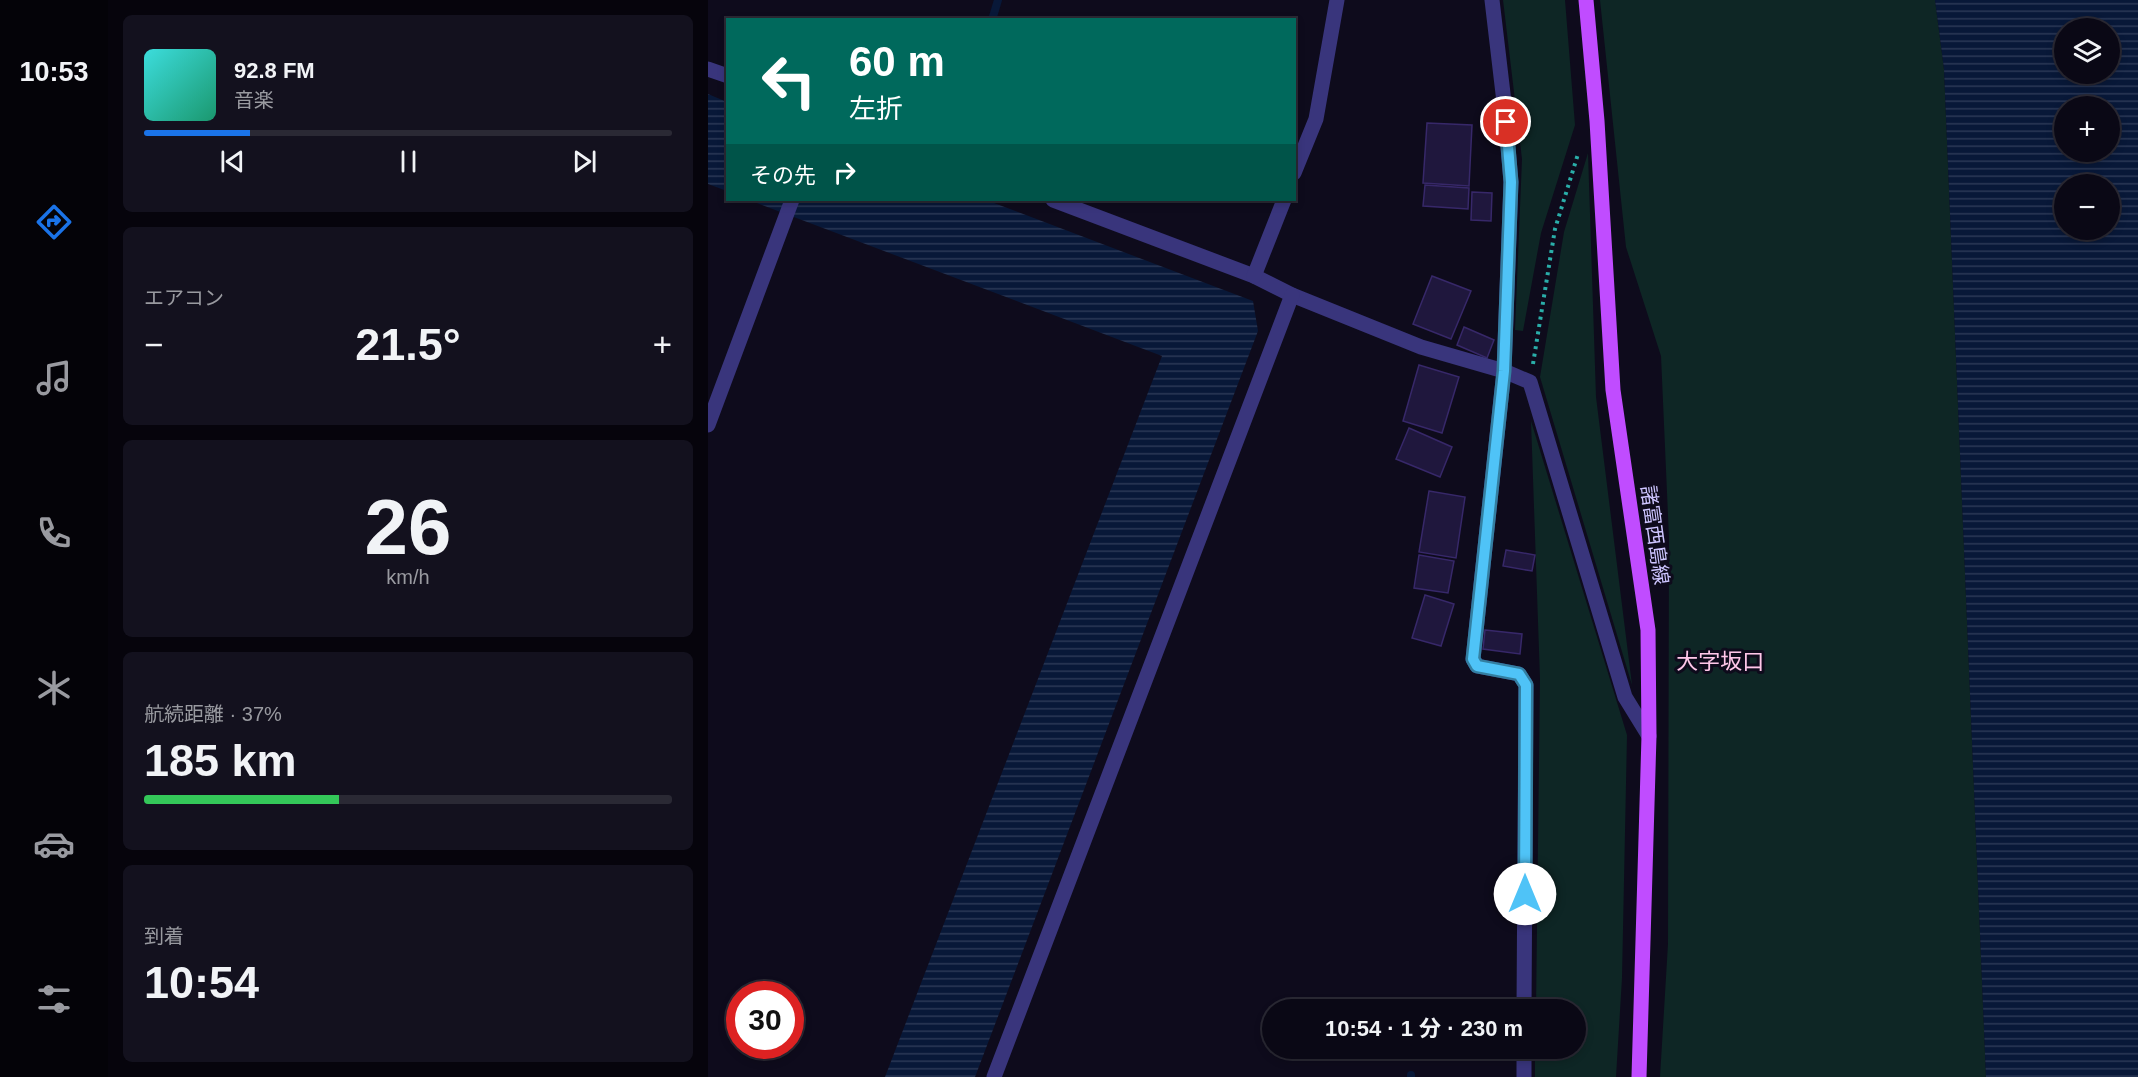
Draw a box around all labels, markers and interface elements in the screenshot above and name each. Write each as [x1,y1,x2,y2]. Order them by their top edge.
map controls [2054,18,2120,240]
button: layers [2054,18,2120,84]
text: 60 m [849,38,945,85]
icon: left [750,42,828,120]
text: 10:53 [19,57,89,87]
text: 92.8 FM [234,58,315,83]
text: 音楽 [234,89,274,111]
text: 左折 [849,94,903,124]
pin [1480,96,1531,147]
button: + [2054,96,2120,162]
icon: arrive [1489,105,1522,138]
icon: previous [216,145,249,178]
icon: pause [392,145,425,178]
icon: next [568,145,601,178]
icon: right [828,156,861,189]
text: その先 [750,163,816,188]
button: − [2054,174,2120,240]
icon: directions [33,201,75,243]
text: エアコン [144,287,224,309]
text: 21.5° [355,319,461,370]
text: − [144,326,163,363]
text: + [653,326,672,363]
icon: music [33,357,75,399]
text: 26 [365,483,451,571]
street label: 諸富西島線 [1637,484,1673,586]
icon: phone [33,512,75,554]
text: km/h [386,566,430,588]
district label: 大字坂口 [1676,649,1764,674]
icon: climate [33,667,75,709]
text: 航続距離 · 37% [144,703,282,725]
text: 185 km [144,735,297,786]
icon: car [33,823,75,865]
position arrow [1493,862,1557,926]
text: 到着 [144,925,184,947]
text: 10:54 [144,957,259,1008]
icon: filters [33,978,75,1020]
speed limit sign: 30 [726,981,804,1059]
text: 10:54 · 1 分 · 230 m [1325,1016,1523,1041]

